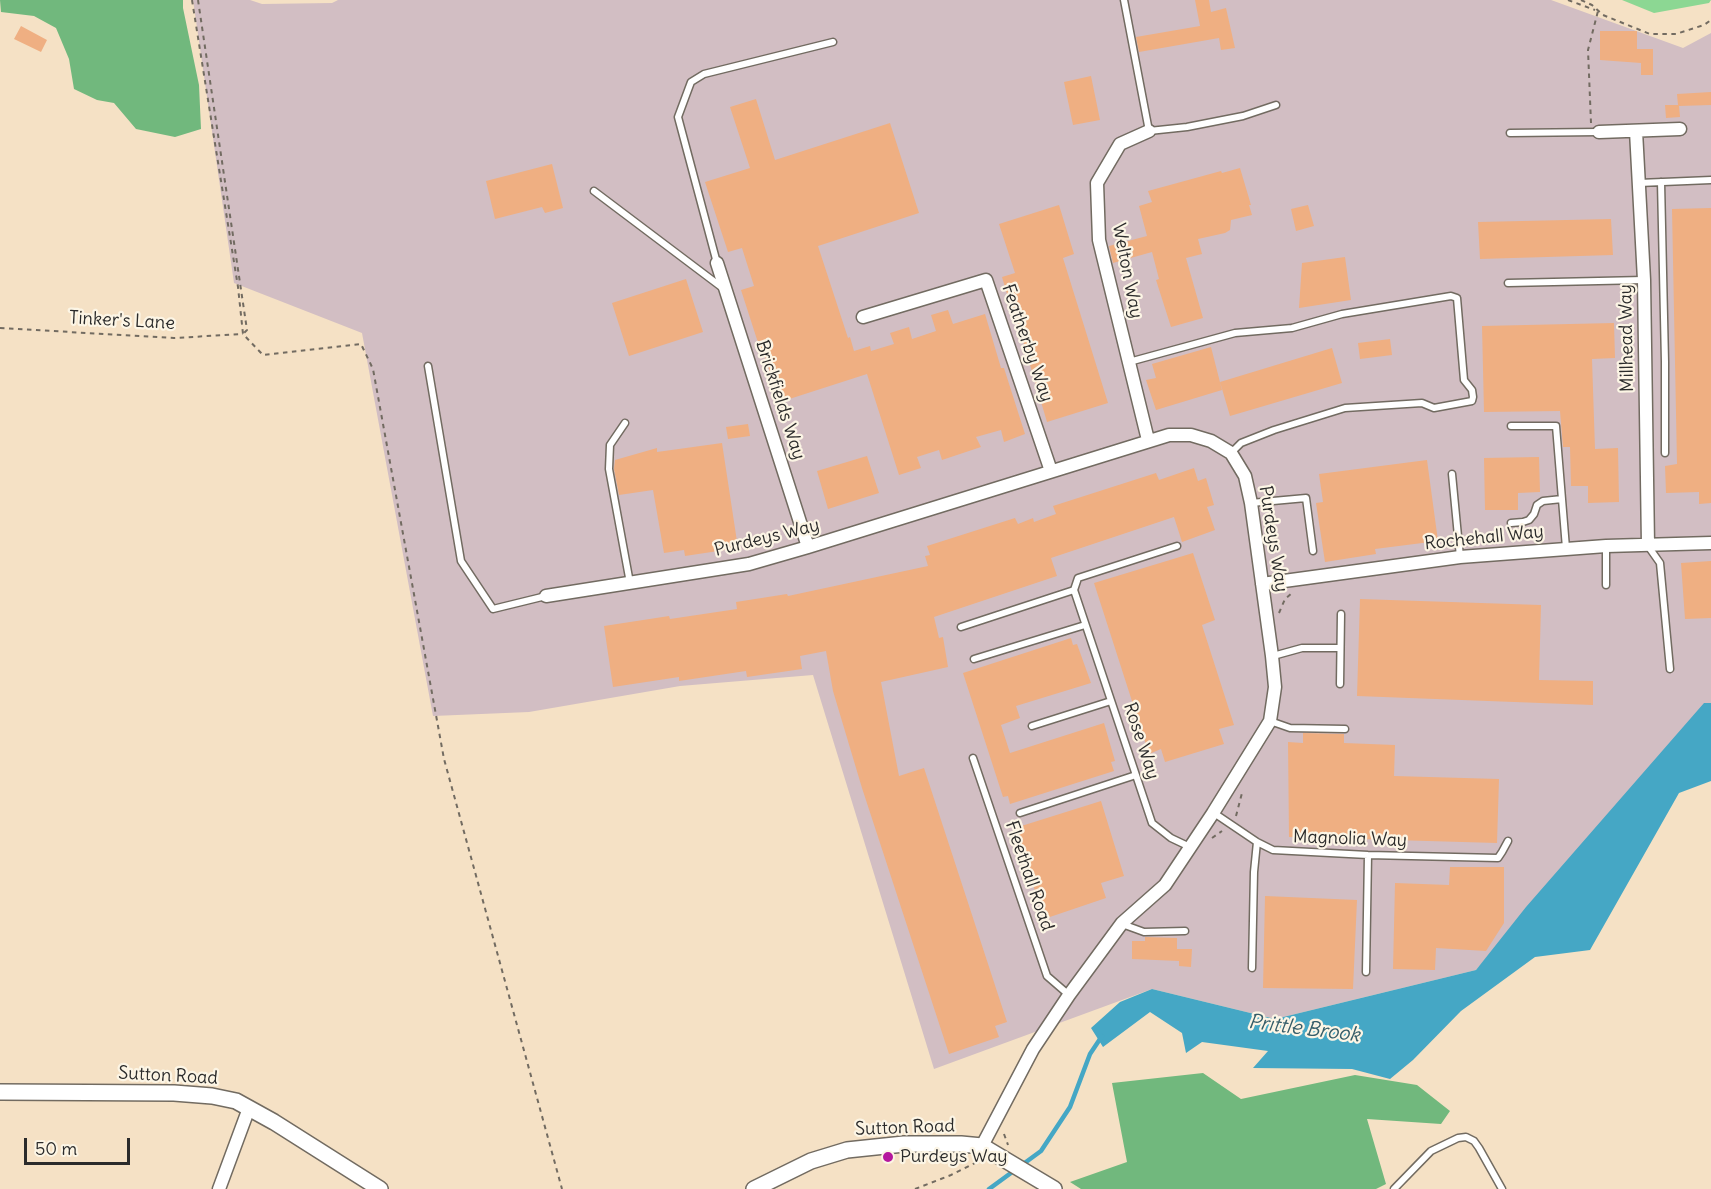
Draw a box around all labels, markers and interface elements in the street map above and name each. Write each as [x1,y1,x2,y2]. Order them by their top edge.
street label: Welton Way [1107,222,1147,320]
street label: Featherby Way [997,281,1057,405]
street label: Millhead Way [1615,284,1639,392]
street label: Tinker's Lane [69,307,175,335]
street label: Brickfields Way [751,338,809,462]
street label: Purdeys Way [1254,484,1292,594]
street label: Purdeys Way [712,515,822,561]
street label: Rochehall Way [1423,521,1545,555]
street label: Rose Way [1118,700,1164,782]
street label: Fleethall Road [1000,818,1058,934]
street label: Magnolia Way [1293,826,1407,852]
water label: Prittle Brook [1247,1010,1361,1048]
street label: Sutton Road [118,1063,218,1089]
street label: Sutton Road [855,1115,955,1141]
scale bar [27,1126,134,1164]
text: 50 m [35,1137,77,1160]
place label: Purdeys Way [900,1146,1008,1168]
marker: Purdeys Way [881,1150,895,1164]

